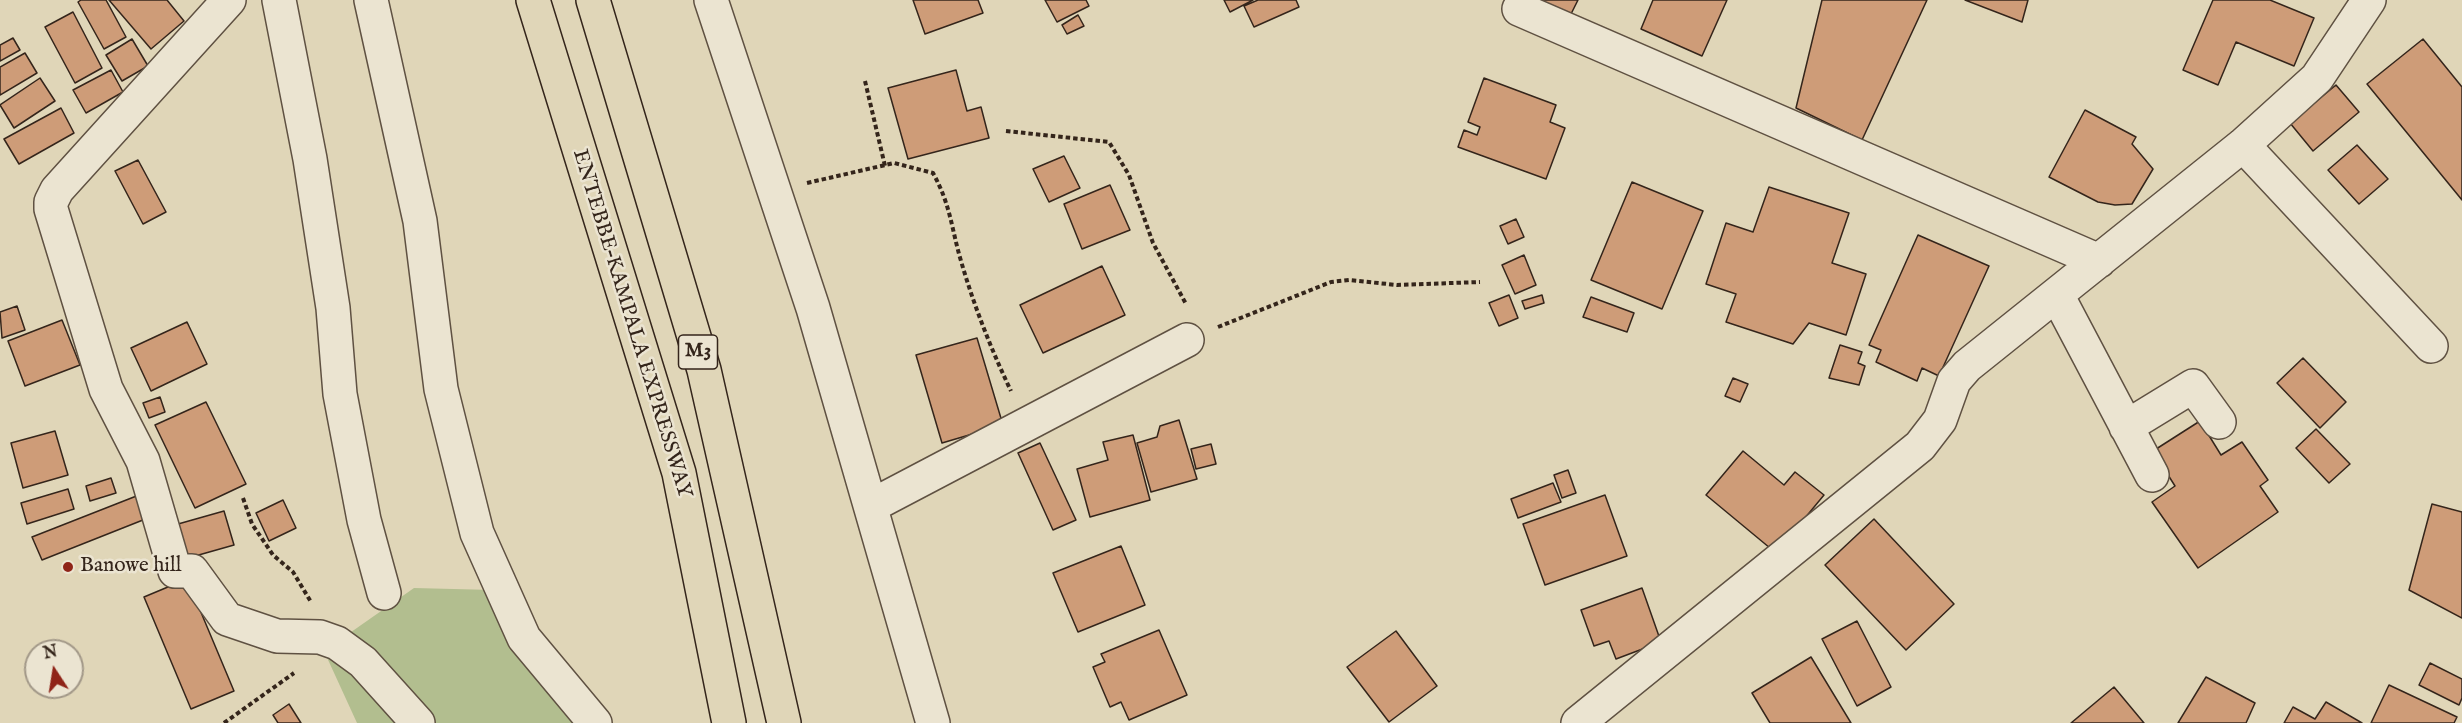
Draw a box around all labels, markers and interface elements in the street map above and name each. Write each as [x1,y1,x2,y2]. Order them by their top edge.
street label: ENTEBBE–KAMPALA EXPRESSWAY [566,147,696,501]
road number: M3 [678,335,718,369]
place label: Banowe hill [80,554,181,580]
marker: Banowe hill [61,560,75,574]
north arrow [24,639,84,699]
text: N [42,642,60,665]

